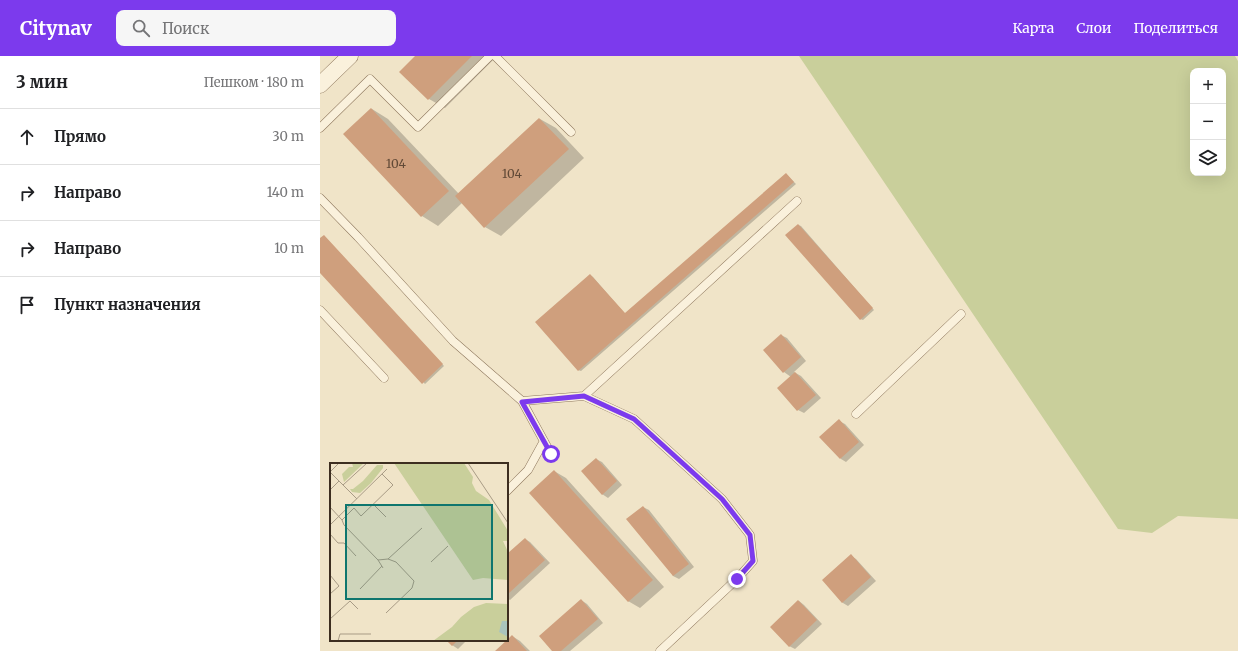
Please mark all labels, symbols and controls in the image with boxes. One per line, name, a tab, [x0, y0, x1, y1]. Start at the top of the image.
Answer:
search box	[116, 10, 396, 46]
text: Citynav	[20, 16, 92, 40]
icon: search	[130, 17, 152, 39]
text: Поиск	[162, 19, 209, 38]
text: Карта	[1012, 19, 1054, 37]
text: Слои	[1076, 19, 1111, 37]
text: Поделиться	[1133, 19, 1218, 37]
map controls	[1190, 68, 1226, 176]
button: +	[1190, 68, 1226, 104]
text: 3 мин	[16, 71, 68, 93]
text: Пешком · 180 m	[204, 74, 304, 91]
button: −	[1190, 104, 1226, 140]
icon: ahead	[16, 126, 38, 148]
text: Прямо	[54, 127, 106, 146]
text: 30 m	[272, 128, 304, 145]
button: layers	[1190, 140, 1226, 176]
house number: 104	[386, 156, 407, 171]
house number: 104	[502, 166, 523, 181]
icon: right	[16, 182, 38, 204]
text: Направо	[54, 183, 121, 202]
text: 140 m	[267, 184, 304, 201]
icon: right	[16, 238, 38, 260]
text: Направо	[54, 239, 121, 258]
text: 10 m	[274, 240, 304, 257]
icon: arrive	[16, 294, 38, 316]
text: Пункт назначения	[54, 295, 201, 314]
route start	[542, 445, 560, 463]
inset map	[330, 463, 508, 641]
route end	[728, 570, 746, 588]

